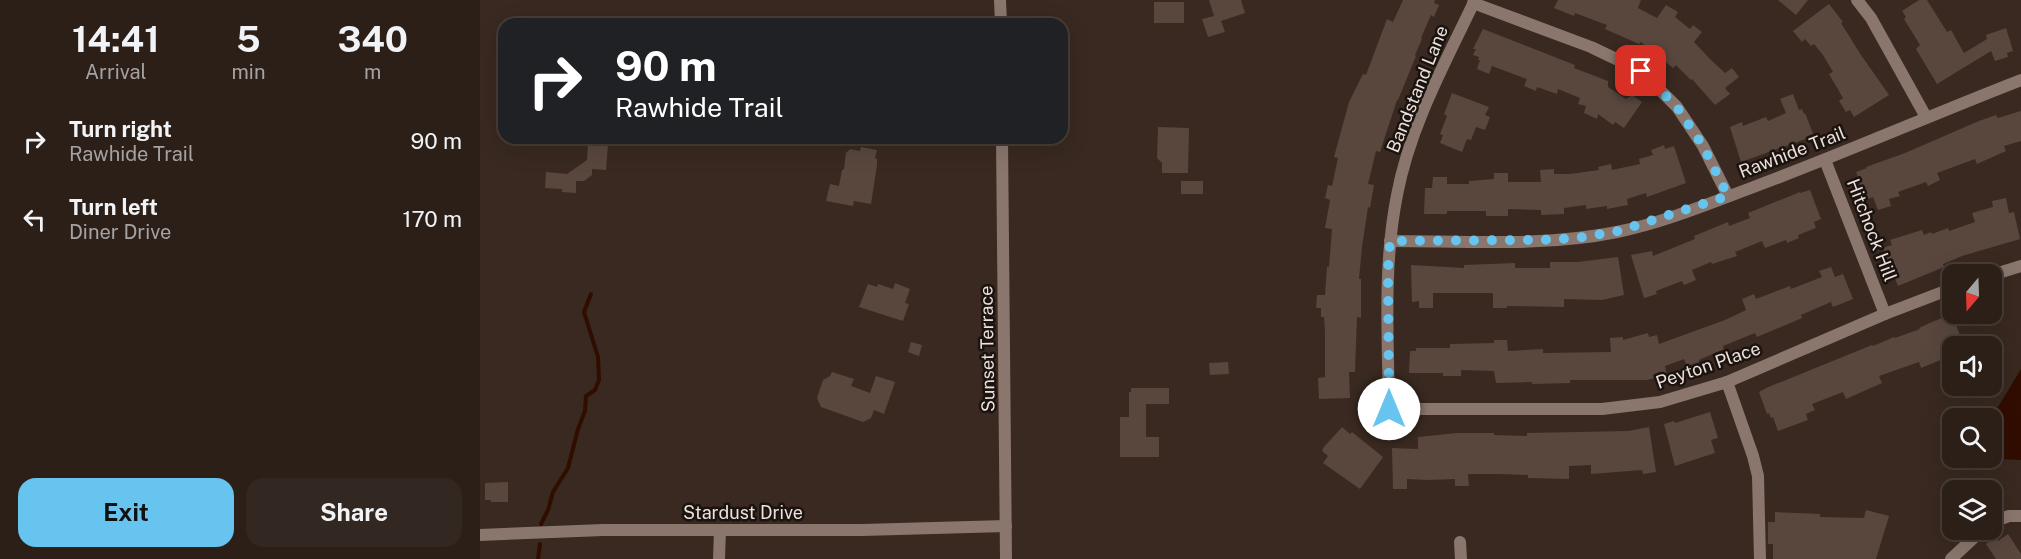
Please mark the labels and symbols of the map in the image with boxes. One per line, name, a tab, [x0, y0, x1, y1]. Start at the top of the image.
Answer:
street label: Bandstand Lane	[1382, 22, 1452, 156]
pin	[1615, 45, 1666, 96]
street label: Rawhide Trail	[1736, 122, 1848, 182]
street label: Hitchock Hill	[1843, 176, 1901, 284]
north arrow	[1942, 264, 2002, 324]
street label: Sunset Terrace	[975, 286, 999, 412]
street label: Peyton Place	[1653, 337, 1763, 393]
position arrow	[1357, 377, 1421, 441]
street label: Stardust Drive	[683, 502, 803, 523]

